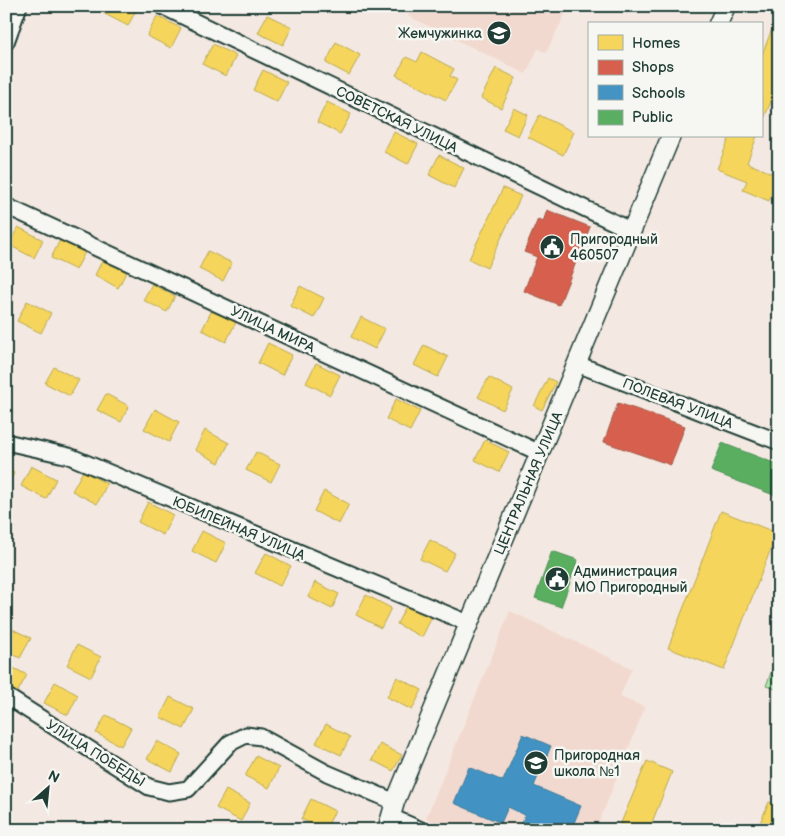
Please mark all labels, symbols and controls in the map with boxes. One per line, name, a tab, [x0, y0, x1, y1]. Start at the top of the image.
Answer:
school or university icon: Жемчужинка	[486, 20, 512, 46]
legend	[588, 22, 762, 138]
place label: Жемчужинка	[398, 25, 483, 42]
text: Homes	[632, 34, 681, 53]
text: Shops	[632, 58, 675, 77]
street label: СОВЕТСКАЯ УЛИЦА	[333, 83, 461, 157]
text: Schools	[632, 84, 686, 103]
text: Public	[632, 108, 673, 127]
place label: Пригородный 460507	[570, 231, 658, 264]
public building icon: Пригородный 460507	[539, 234, 565, 260]
street label: УЛИЦА МИРА	[228, 303, 318, 357]
street label: ПОЛЕВАЯ УЛИЦА	[620, 375, 736, 433]
street label: ЦЕНТРАЛЬНАЯ УЛИЦА	[491, 409, 567, 557]
street label: ЮБИЛЕЙНАЯ УЛИЦА	[170, 493, 308, 564]
place label: Администрация МО Пригородный	[573, 563, 687, 596]
public building icon: Администрация МО Пригородный	[544, 566, 570, 592]
street label: УЛИЦА ПОБЕДЫ	[43, 716, 148, 791]
place label: Пригородная школа №1	[554, 747, 640, 780]
school or university icon: Пригородная школа №1	[523, 750, 549, 776]
north arrow	[22, 764, 72, 814]
text: N	[45, 767, 62, 787]

